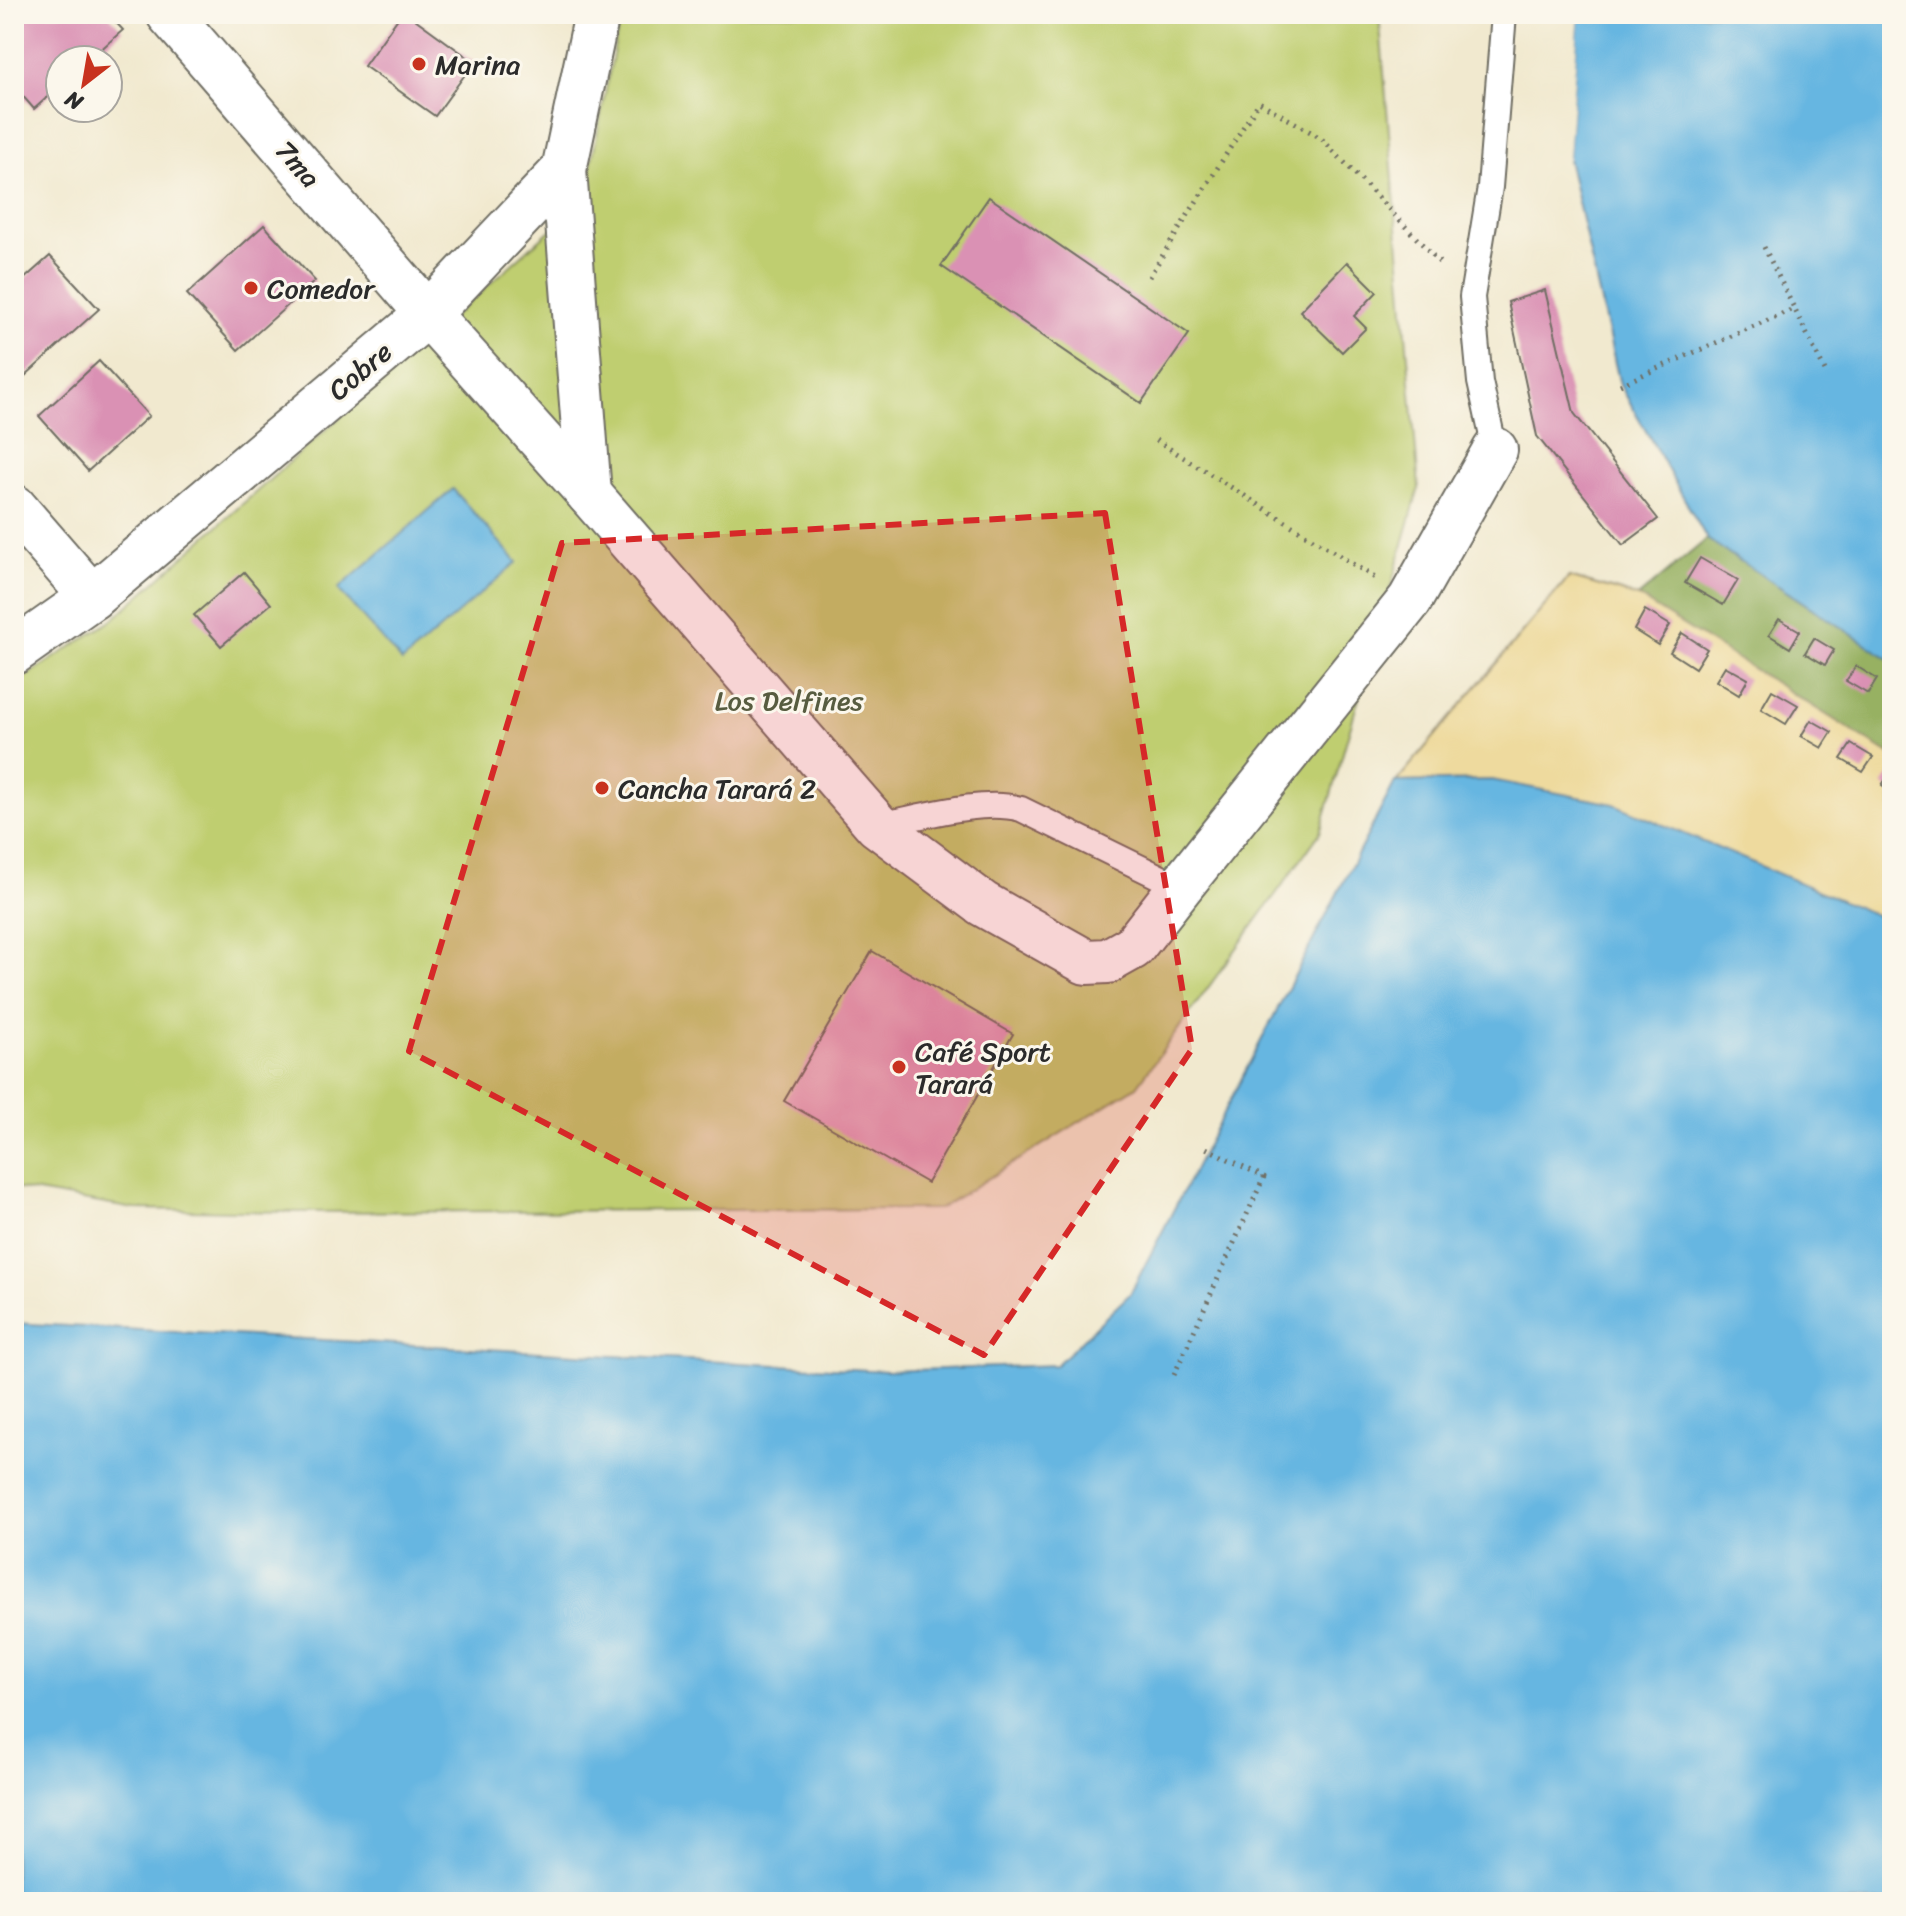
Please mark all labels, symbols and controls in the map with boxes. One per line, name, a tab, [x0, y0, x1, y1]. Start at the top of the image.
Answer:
place label: Marina	[435, 40, 520, 89]
north arrow	[44, 44, 124, 124]
marker: Marina	[410, 55, 428, 73]
text: N	[57, 80, 91, 122]
street label: 7ma	[263, 128, 333, 200]
place label: Comedor	[267, 264, 376, 313]
marker: Comedor	[242, 279, 260, 297]
street label: Cobre	[316, 329, 404, 413]
park label: Los Delfines	[715, 676, 863, 725]
place label: Cancha Tarará 2	[618, 764, 816, 813]
marker: Cancha Tarará 2	[593, 779, 611, 797]
place label: Café Sport Tarará	[915, 1027, 1051, 1108]
marker: Café Sport Tarará	[890, 1058, 908, 1076]

